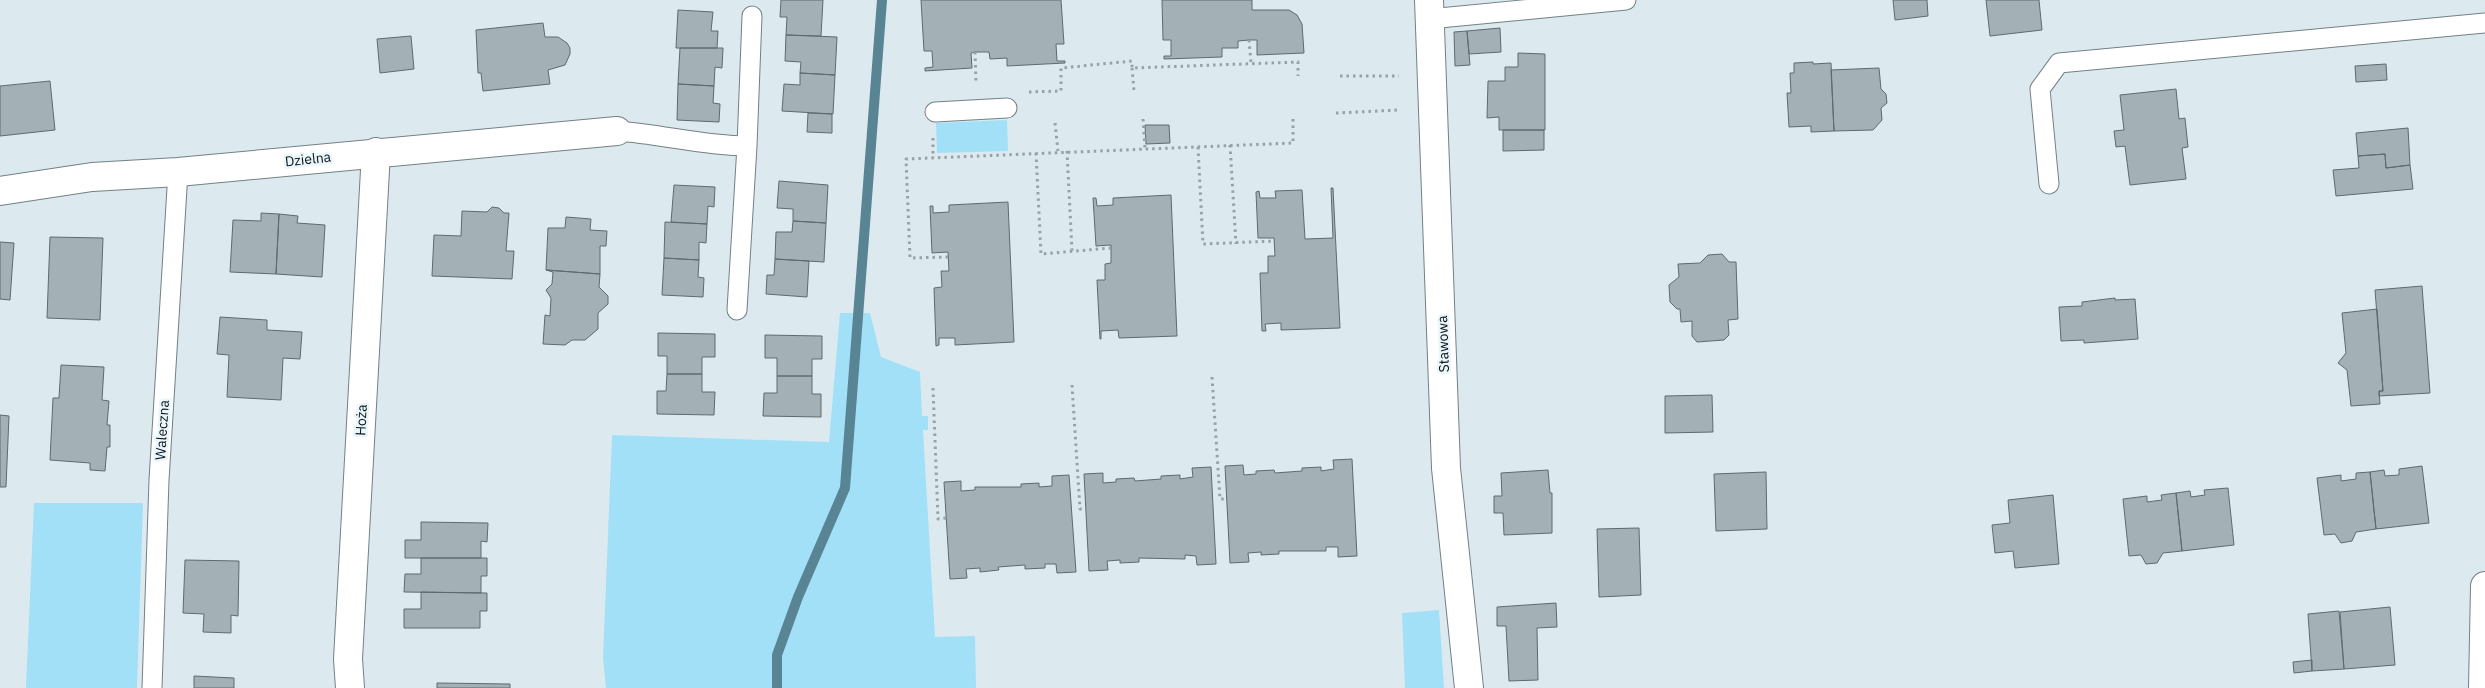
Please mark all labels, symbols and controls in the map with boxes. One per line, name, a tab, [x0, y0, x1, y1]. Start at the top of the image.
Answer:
street label: Dzielna	[284, 148, 332, 170]
street label: Stawowa	[1433, 315, 1453, 373]
street label: Waleczna	[151, 399, 173, 461]
street label: Hoża	[351, 403, 371, 436]

